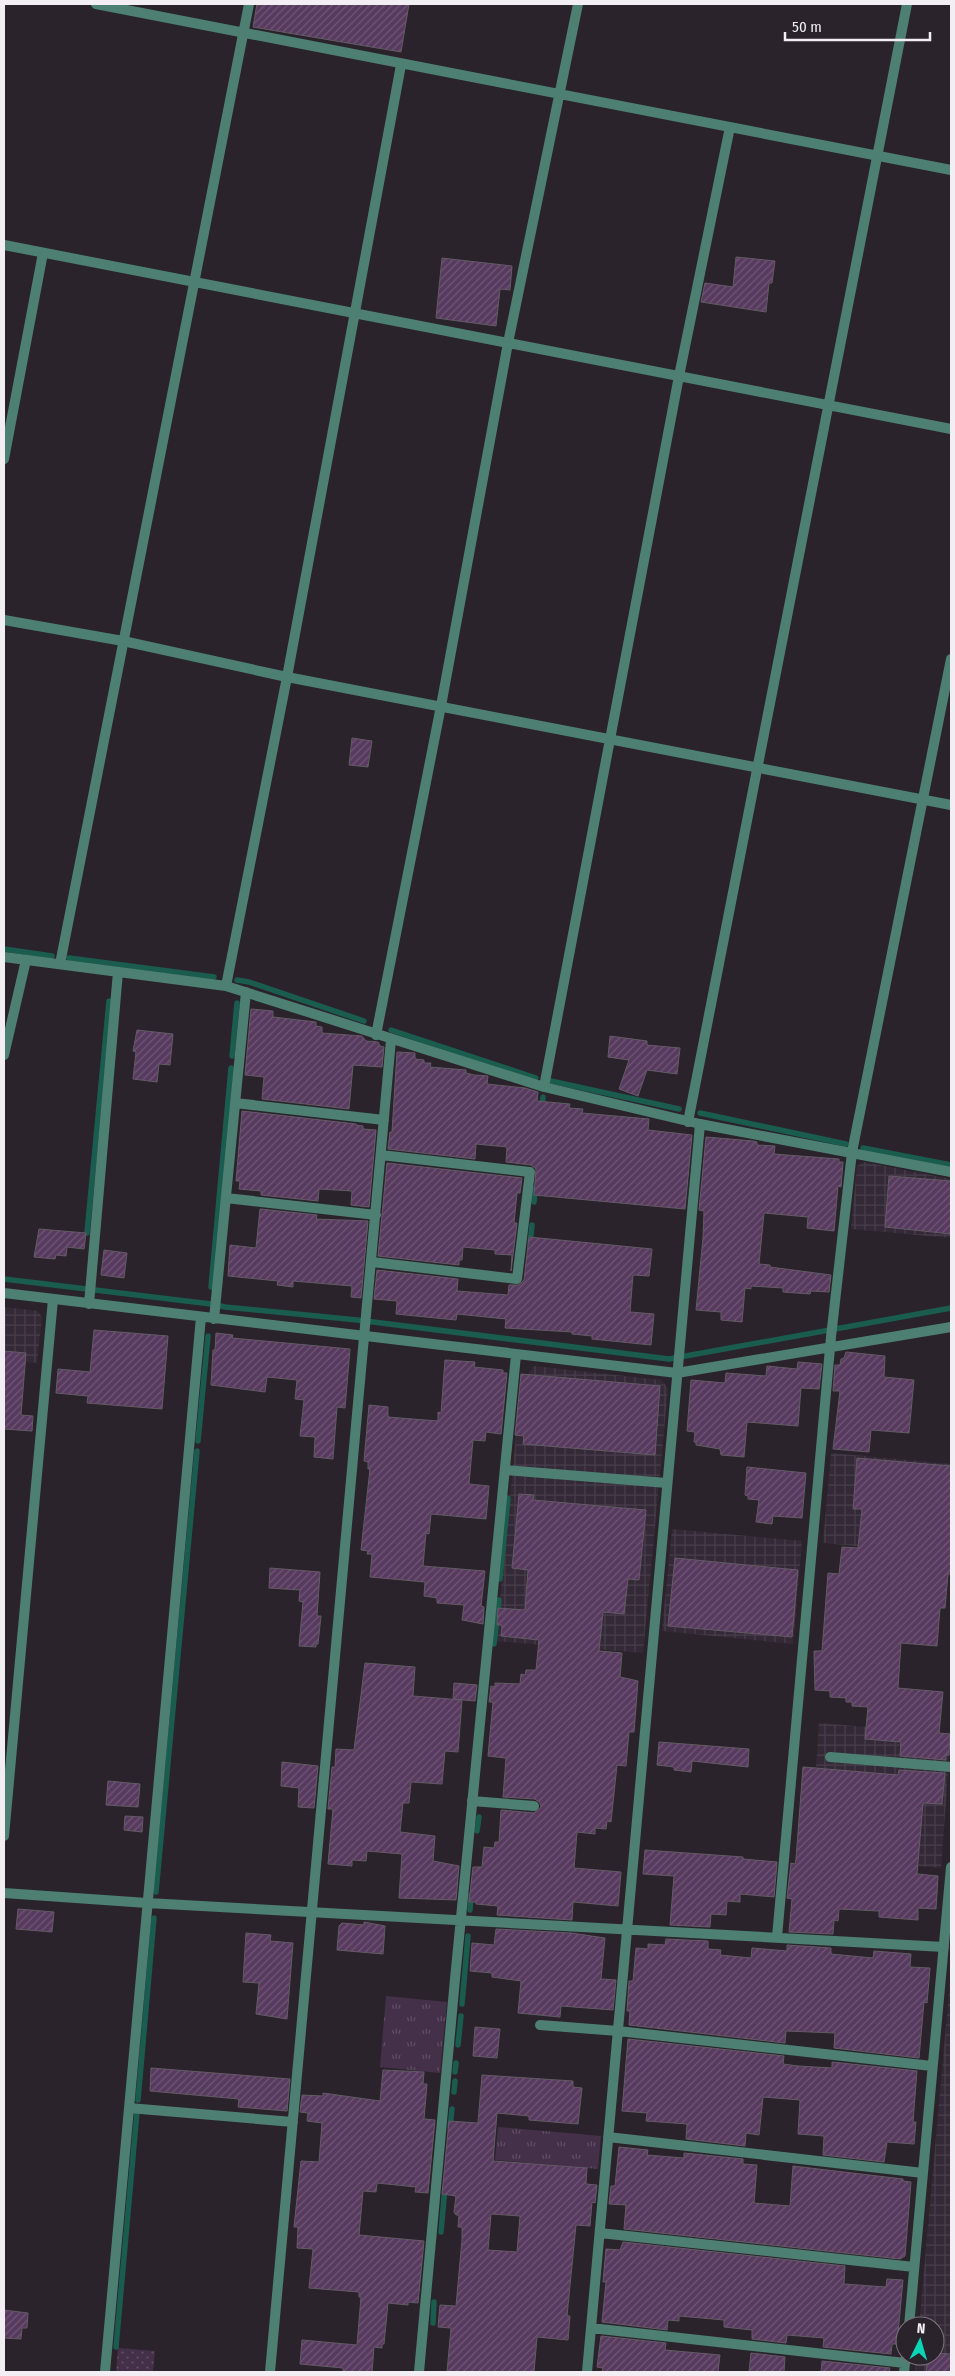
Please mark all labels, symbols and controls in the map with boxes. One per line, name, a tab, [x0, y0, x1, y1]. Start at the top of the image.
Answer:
scale bar	[785, 10, 930, 42]
text: 50 m	[792, 18, 822, 36]
north arrow	[895, 2316, 945, 2366]
text: N	[916, 2320, 926, 2337]

